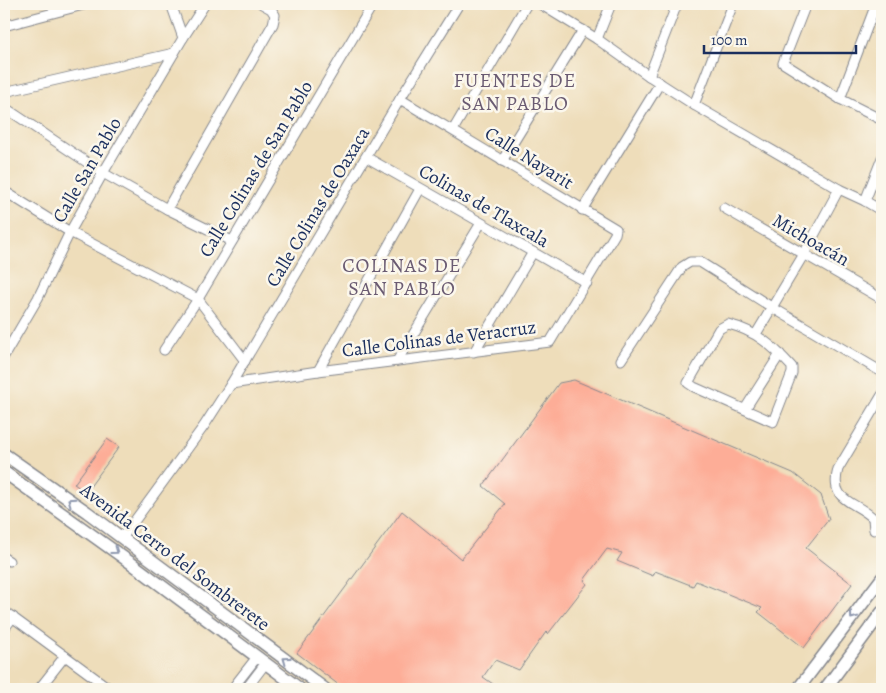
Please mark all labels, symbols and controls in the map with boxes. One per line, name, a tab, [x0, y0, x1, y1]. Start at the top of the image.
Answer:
scale bar	[704, 22, 856, 54]
text: 100 m	[711, 30, 748, 50]
district label: FUENTES DE SAN PABLO	[454, 67, 576, 117]
street label: Calle Colinas de San Pablo	[193, 76, 319, 262]
street label: Calle San Pablo	[46, 113, 128, 227]
street label: Calle Nayarit	[480, 120, 578, 196]
street label: Calle Colinas de Oaxaca	[260, 122, 376, 292]
street label: Colinas de Tlaxcala	[414, 158, 554, 254]
street label: Michoacán	[768, 208, 854, 272]
district label: COLINAS DE SAN PABLO	[342, 252, 462, 302]
street label: Calle Colinas de Veracruz	[340, 314, 538, 364]
street label: Avenida Cerro del Sombrerete	[74, 476, 275, 637]
one-way arrow	[67, 498, 77, 507]
one-way arrow	[109, 545, 119, 554]
one-way arrow	[850, 610, 859, 620]
one-way arrow	[283, 658, 292, 666]

